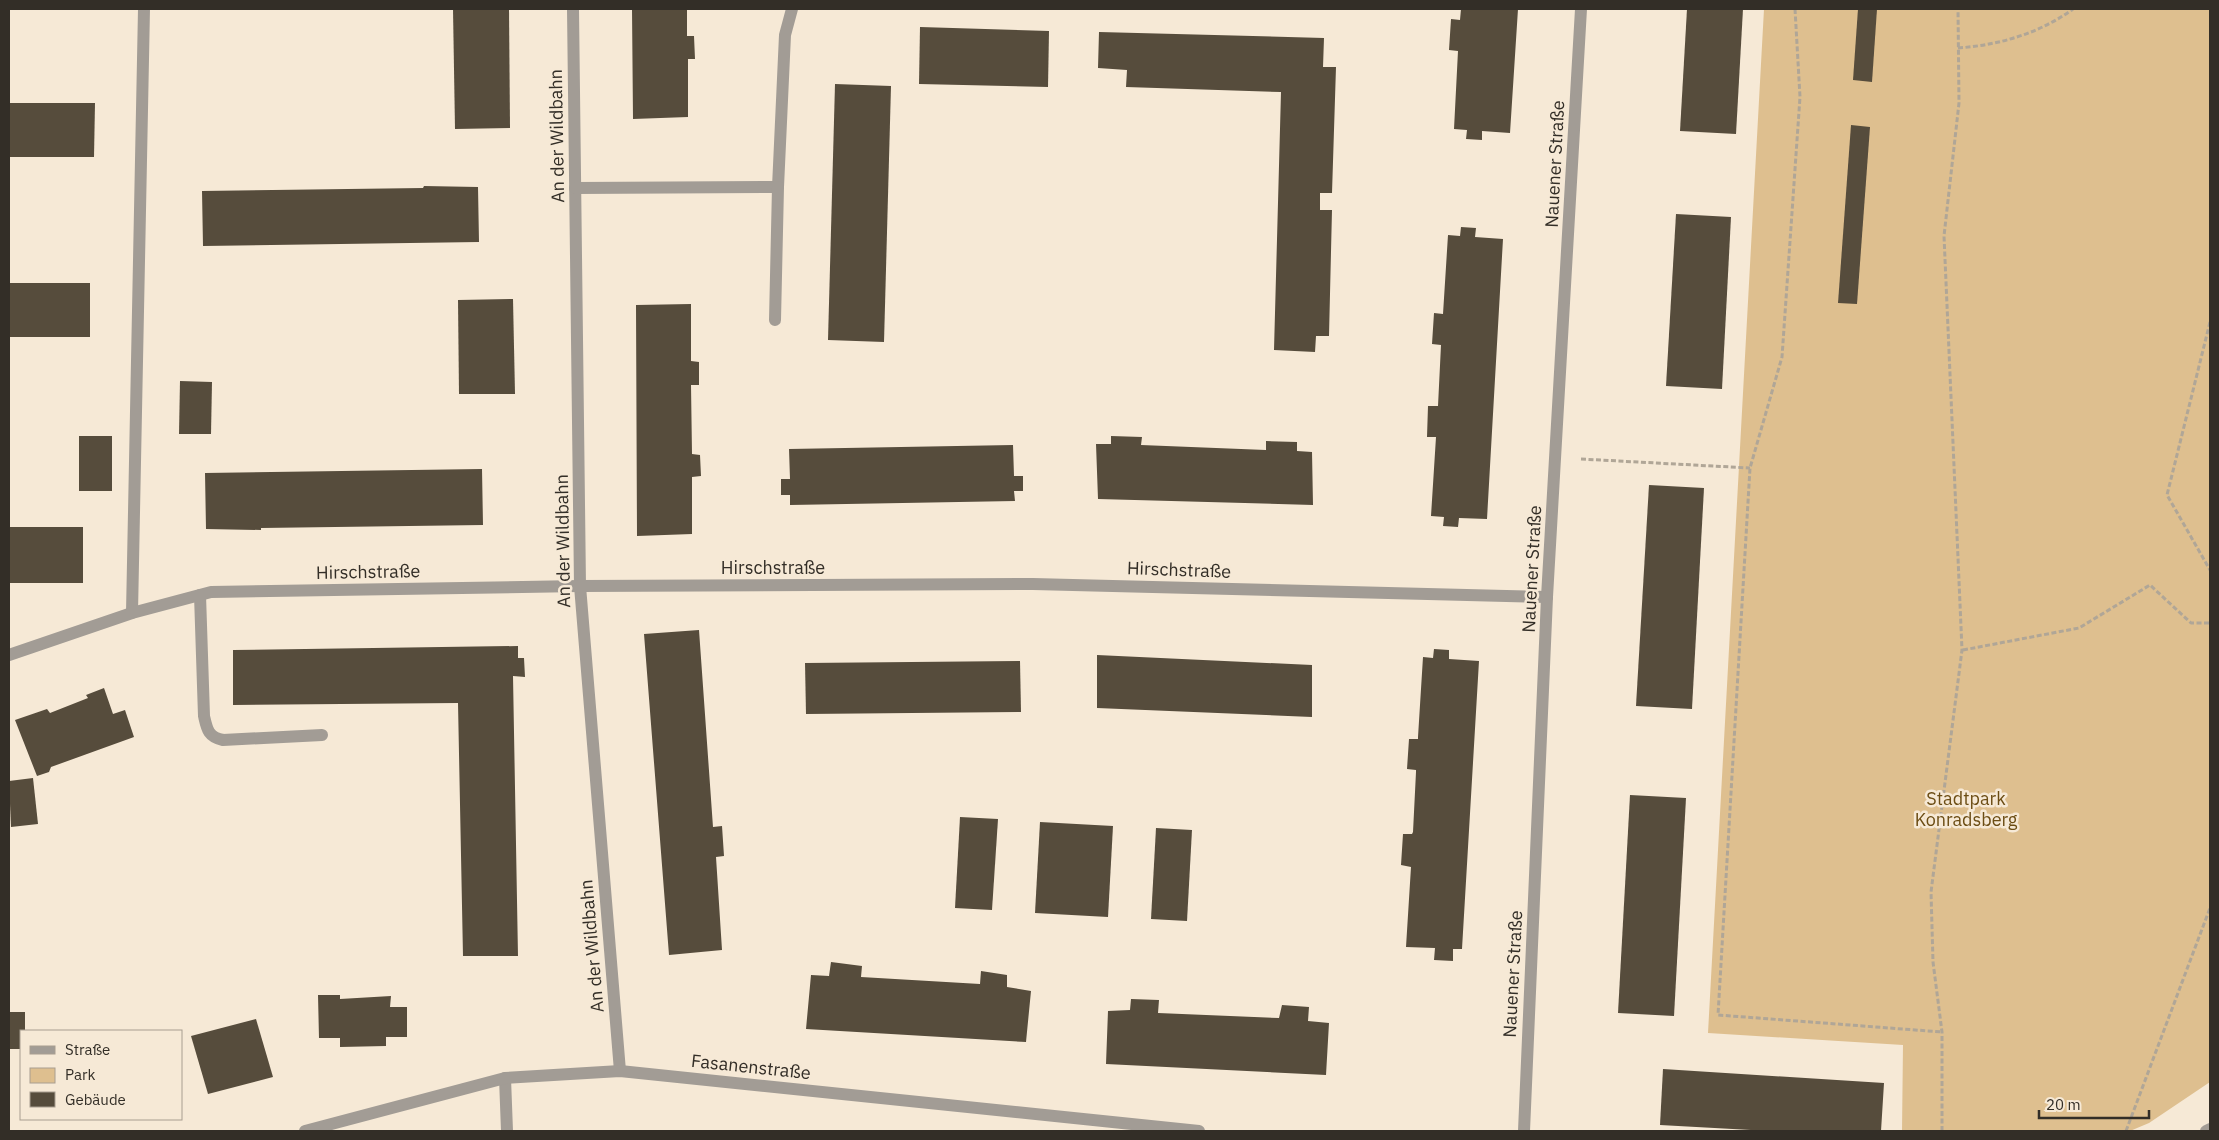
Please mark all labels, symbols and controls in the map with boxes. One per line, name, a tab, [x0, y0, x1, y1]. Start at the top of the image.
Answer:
street label: An der Wildbahn	[544, 69, 569, 203]
street label: Nauener Straße	[1540, 99, 1569, 228]
street label: An der Wildbahn	[550, 474, 575, 608]
street label: Nauener Straße	[1517, 504, 1546, 633]
street label: Hirschstraße	[721, 556, 825, 579]
street label: Hirschstraße	[1126, 556, 1232, 583]
street label: Hirschstraße	[316, 559, 420, 584]
park label: Stadtpark Konradsberg	[1915, 787, 2018, 831]
street label: An der Wildbahn	[574, 879, 609, 1014]
street label: Nauener Straße	[1498, 909, 1527, 1038]
legend	[20, 1030, 182, 1120]
text: Straße	[65, 1040, 110, 1059]
street label: Fasanenstraße	[690, 1049, 812, 1084]
text: Park	[65, 1065, 95, 1084]
scale bar	[2039, 1088, 2149, 1120]
text: Gebäude	[65, 1090, 126, 1109]
text: 20 m	[2046, 1095, 2081, 1114]

